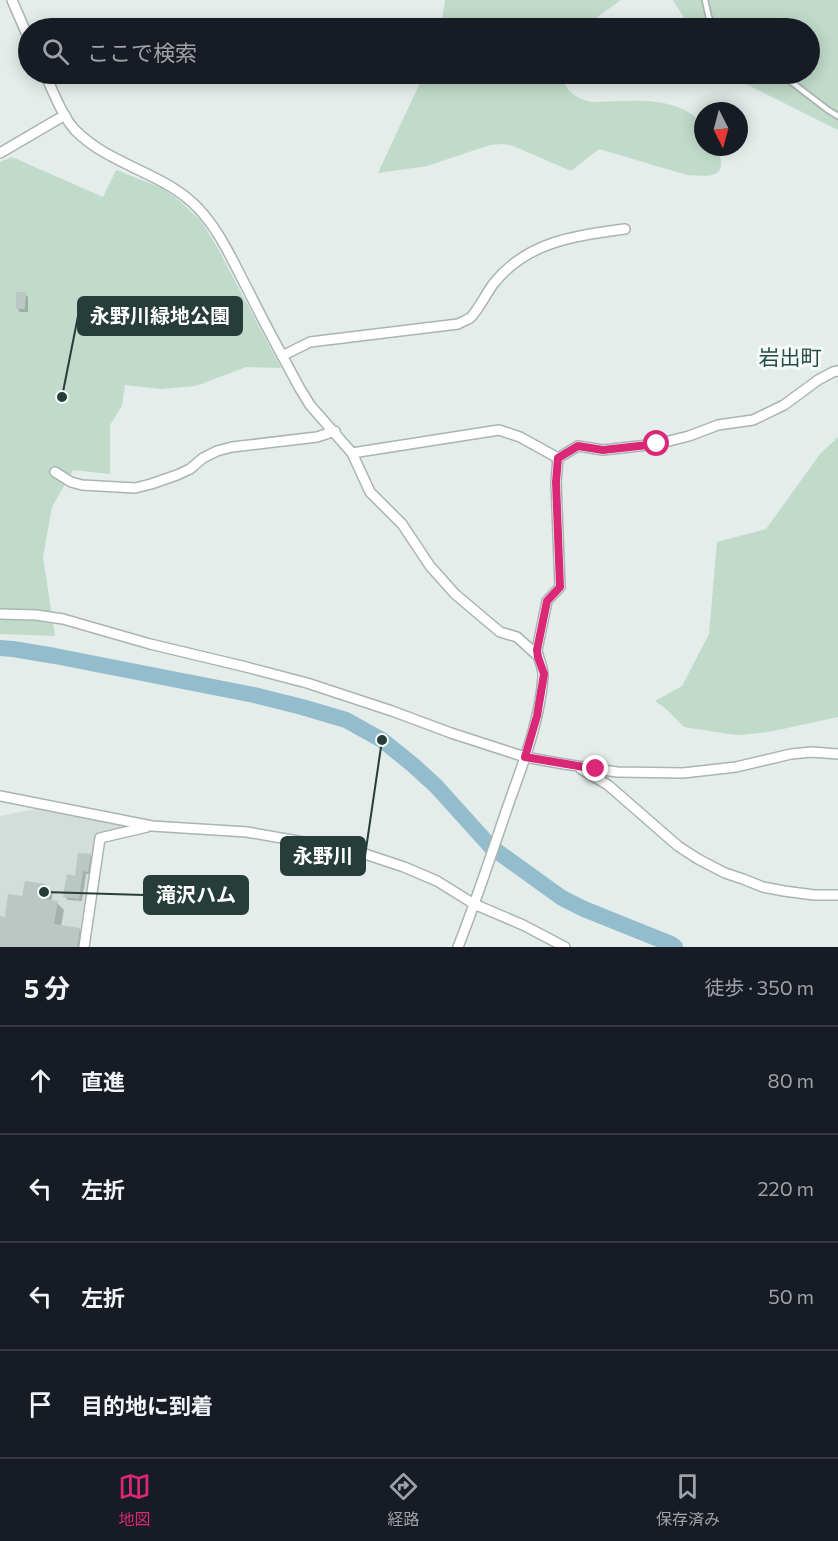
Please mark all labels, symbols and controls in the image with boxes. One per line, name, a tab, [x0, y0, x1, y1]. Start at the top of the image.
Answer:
search box	[18, 18, 820, 84]
icon: search	[39, 35, 72, 68]
text: ここで検索	[87, 39, 197, 66]
north arrow	[694, 102, 748, 156]
callout: 永野川緑地公園	[78, 297, 242, 335]
text: 永野川緑地公園	[90, 303, 230, 327]
district label: 岩出町	[759, 344, 822, 369]
route start	[643, 430, 669, 456]
route end	[582, 755, 608, 781]
callout: 永野川	[281, 837, 365, 875]
text: 永野川	[293, 843, 353, 867]
callout: 滝沢ハム	[144, 876, 248, 914]
text: 滝沢ハム	[156, 882, 236, 906]
text: 5 分	[24, 972, 70, 1003]
text: 徒歩 · 350 m	[704, 975, 814, 999]
icon: ahead	[24, 1064, 57, 1097]
text: 直進	[81, 1068, 125, 1095]
text: 80 m	[768, 1068, 814, 1092]
icon: left	[24, 1172, 57, 1205]
text: 左折	[81, 1176, 125, 1203]
text: 220 m	[758, 1176, 814, 1200]
icon: left	[24, 1280, 57, 1313]
text: 左折	[81, 1284, 125, 1311]
text: 50 m	[768, 1284, 814, 1308]
icon: arrive	[24, 1388, 57, 1421]
text: 目的地に到着	[81, 1392, 213, 1419]
tab: 地図	[118, 1470, 151, 1530]
tab: 経路	[387, 1470, 420, 1530]
tab: 保存済み	[656, 1470, 720, 1530]

